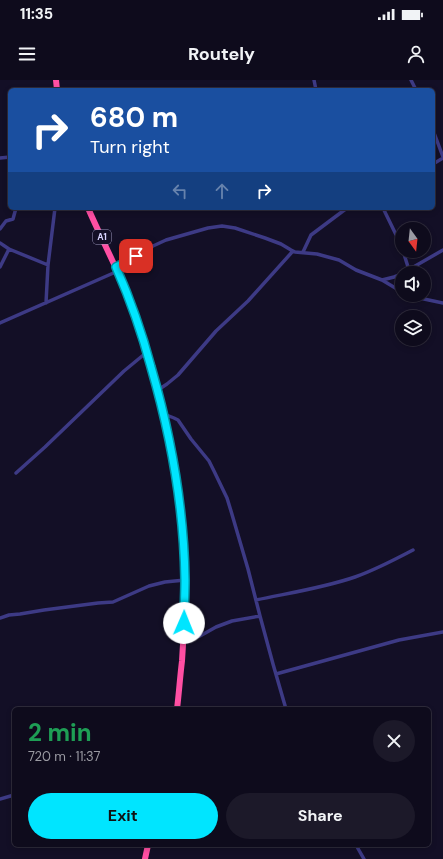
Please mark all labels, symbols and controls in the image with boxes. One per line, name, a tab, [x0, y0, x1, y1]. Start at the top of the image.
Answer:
text: 11:35	[20, 4, 53, 24]
text: Routely	[188, 42, 255, 66]
icon: menu	[16, 43, 38, 65]
icon: person	[405, 43, 427, 65]
text: 680 m	[90, 99, 178, 136]
icon: right	[24, 104, 76, 156]
text: Turn right	[90, 135, 170, 159]
icon: left	[169, 180, 191, 202]
icon: ahead	[211, 180, 233, 202]
icon: right	[253, 180, 275, 202]
north arrow	[395, 222, 431, 258]
map controls	[395, 222, 431, 346]
road number: A1	[93, 230, 111, 244]
pin	[119, 239, 153, 273]
icon: arrive	[125, 245, 147, 267]
button: sound	[395, 266, 431, 302]
button: layers	[395, 310, 431, 346]
position arrow	[163, 602, 205, 644]
text: 2 min	[28, 717, 91, 748]
button: close	[373, 720, 415, 762]
text: 720 m · 11:37	[28, 748, 101, 765]
button: Exit	[28, 793, 218, 839]
button: Share	[226, 793, 415, 839]

